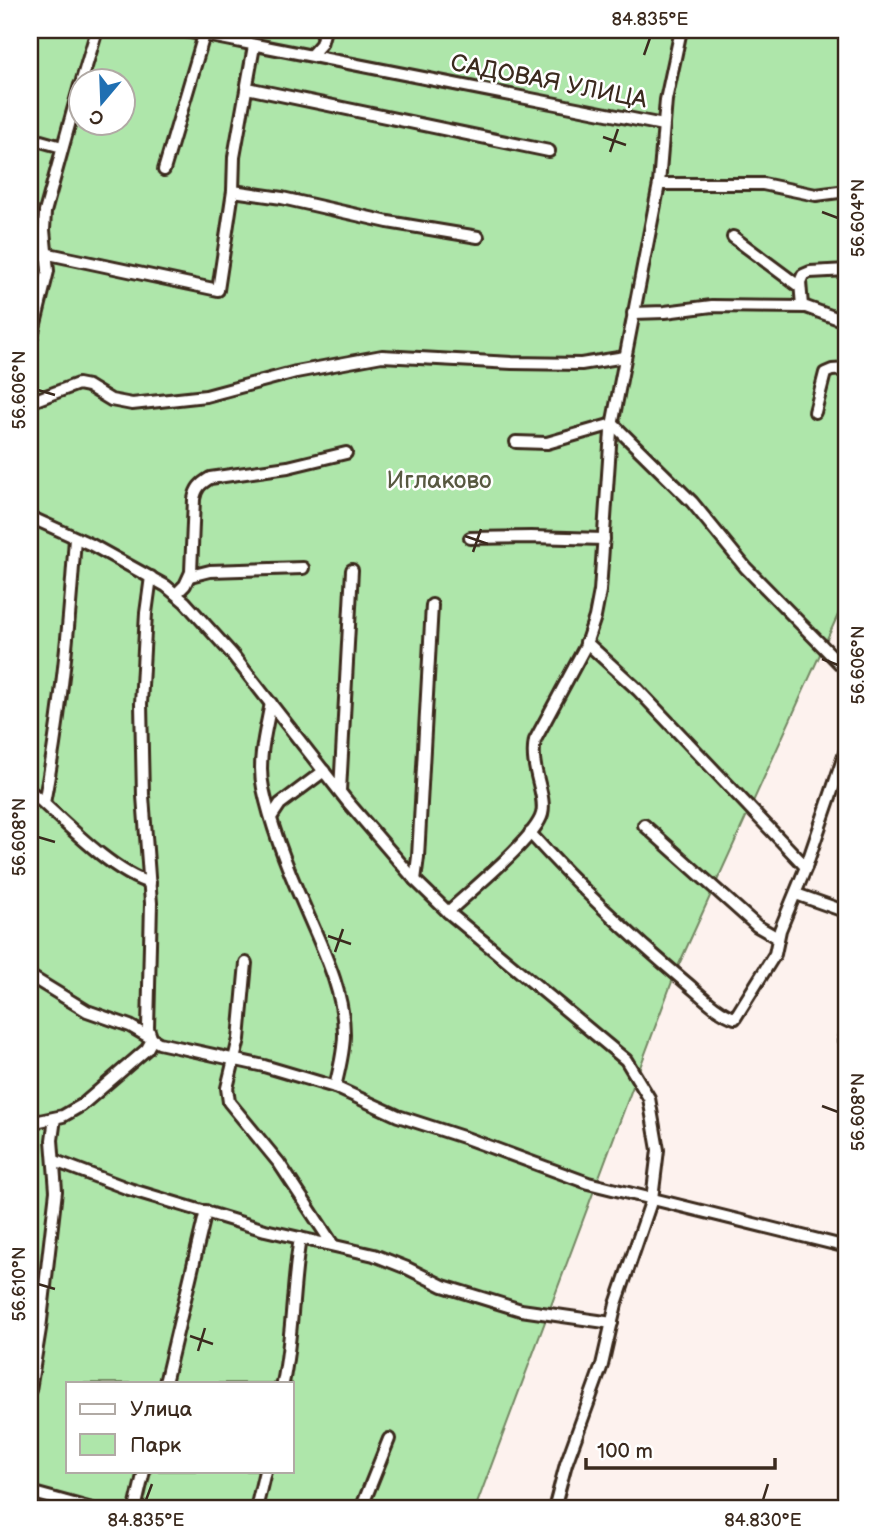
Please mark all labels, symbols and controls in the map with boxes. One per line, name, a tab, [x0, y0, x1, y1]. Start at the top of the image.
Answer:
text: 84.835°E	[612, 9, 689, 30]
street label: САДОВАЯ УЛИЦА	[448, 48, 650, 115]
north arrow	[66, 66, 136, 136]
text: С	[87, 104, 107, 130]
text: 56.604°N	[848, 179, 869, 257]
text: 56.606°N	[9, 351, 30, 429]
park label: Иглаково	[387, 466, 491, 495]
text: 56.606°N	[848, 626, 869, 704]
text: 56.608°N	[9, 798, 30, 876]
text: 56.608°N	[848, 1073, 869, 1151]
text: 56.610°N	[9, 1246, 30, 1322]
legend	[66, 1382, 294, 1472]
text: Улица	[130, 1397, 193, 1422]
scale bar	[586, 1427, 776, 1471]
text: Парк	[130, 1433, 181, 1458]
text: 100 m	[597, 1439, 653, 1464]
text: 84.835°E	[108, 1510, 185, 1531]
text: 84.830°E	[724, 1510, 802, 1531]

